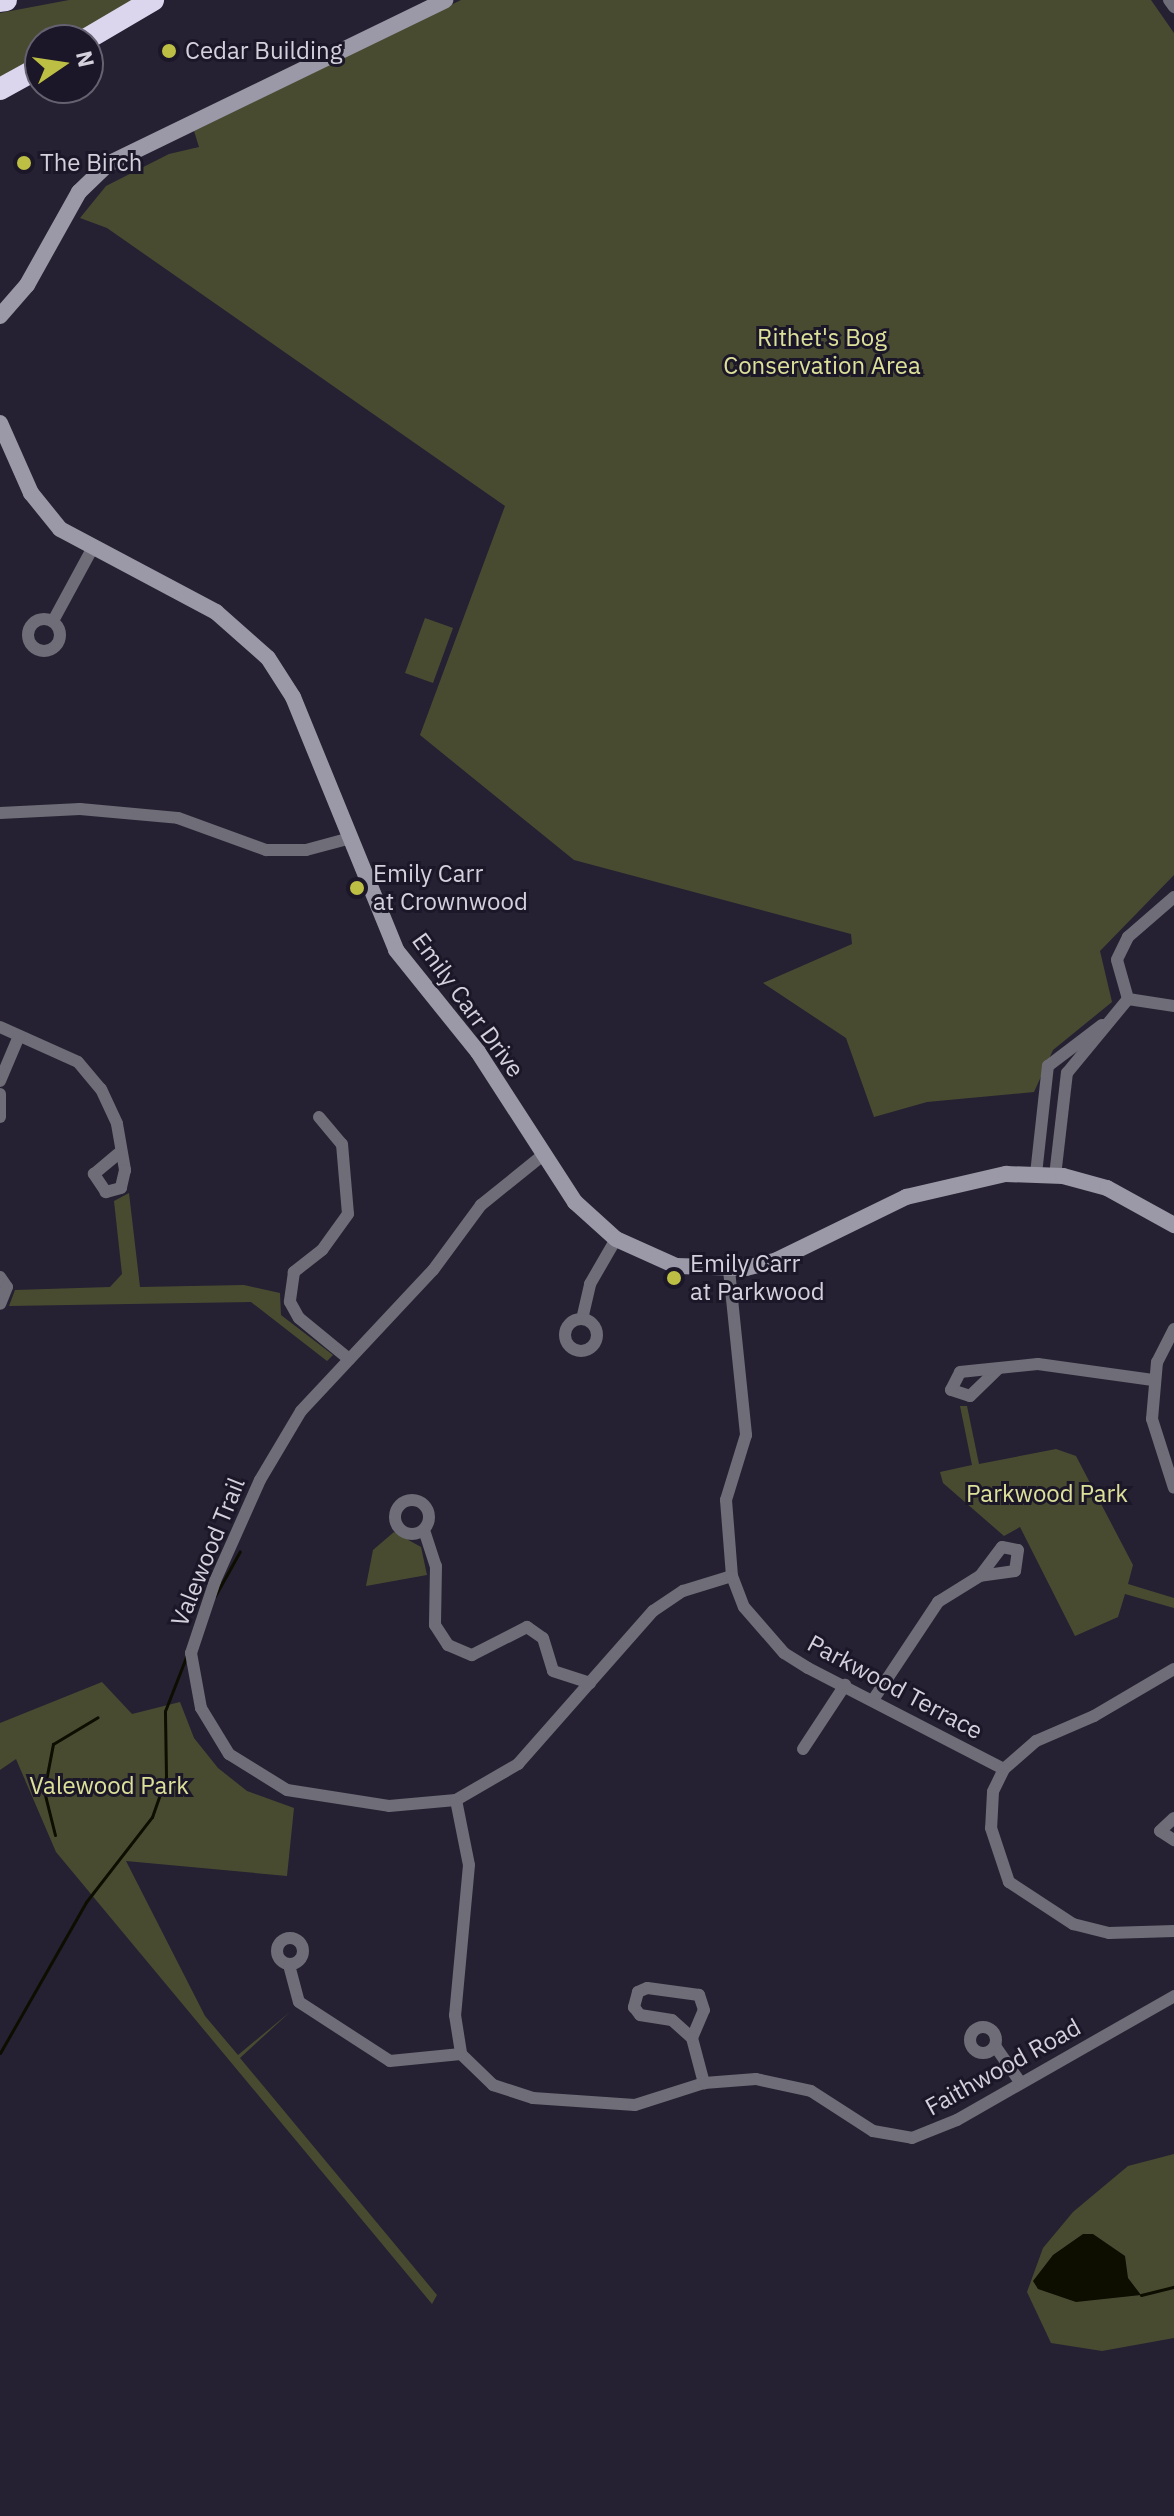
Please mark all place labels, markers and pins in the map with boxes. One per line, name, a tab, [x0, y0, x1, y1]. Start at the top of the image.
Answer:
place label: Cedar Building	[185, 37, 342, 65]
marker: Cedar Building	[160, 42, 178, 60]
place label: The Birch	[40, 149, 142, 177]
marker: The Birch	[15, 154, 33, 172]
place label: Emily Carr at Crownwood	[373, 860, 528, 916]
marker: Emily Carr at Crownwood	[348, 879, 366, 897]
place label: Emily Carr at Parkwood	[690, 1250, 825, 1306]
marker: Emily Carr at Parkwood	[665, 1269, 683, 1287]

